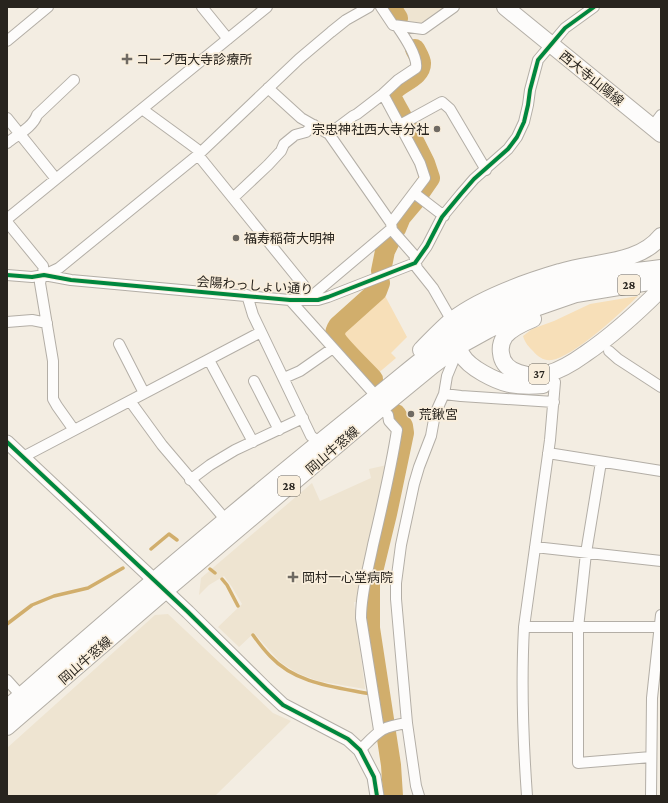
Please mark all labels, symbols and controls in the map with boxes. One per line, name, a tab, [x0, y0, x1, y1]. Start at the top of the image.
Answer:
street label: 西大寺山陽線	[557, 48, 627, 109]
place label: コープ西大寺診療所	[136, 52, 252, 67]
marker: コープ西大寺診療所	[121, 53, 133, 65]
place label: 宗忠神社西大寺分社	[312, 122, 429, 137]
marker: 宗忠神社西大寺分社	[432, 124, 442, 134]
place label: 福寿稲荷大明神	[244, 231, 335, 246]
marker: 福寿稲荷大明神	[231, 233, 241, 243]
street label: 会陽わっしょい通り	[196, 274, 314, 297]
road number: 28	[618, 275, 640, 295]
road number: 37	[529, 364, 549, 384]
place label: 荒鍬宮	[419, 407, 458, 422]
marker: 荒鍬宮	[406, 409, 416, 419]
street label: 岡山牛窓線	[303, 423, 362, 477]
road number: 28	[278, 476, 300, 496]
place label: 岡村一心堂病院	[302, 570, 393, 585]
marker: 岡村一心堂病院	[287, 571, 299, 583]
street label: 岡山牛窓線	[56, 633, 115, 687]

